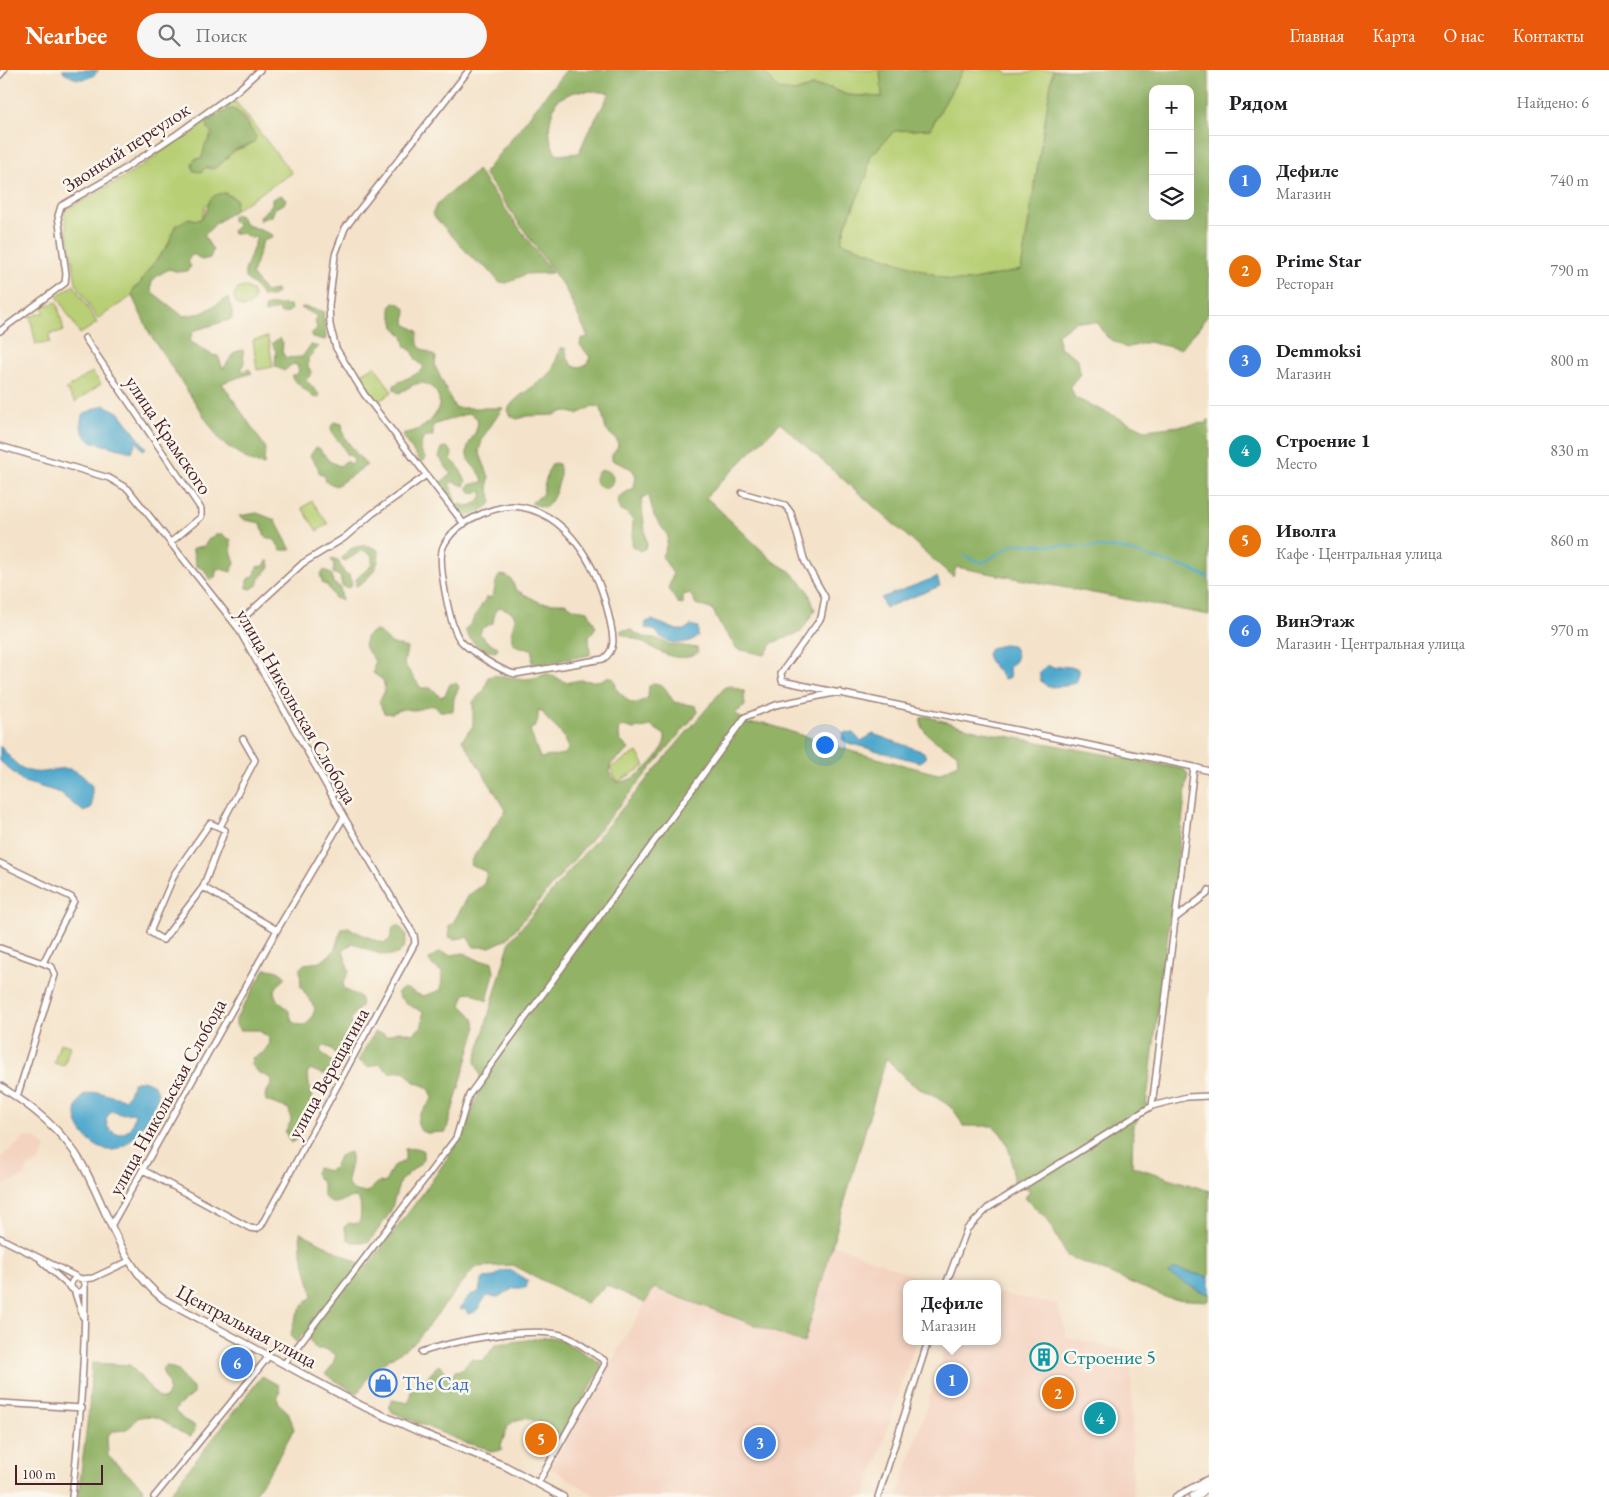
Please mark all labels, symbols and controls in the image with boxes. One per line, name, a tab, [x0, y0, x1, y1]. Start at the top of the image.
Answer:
search box	[137, 13, 487, 58]
text: Nearbee	[25, 20, 107, 51]
icon: search	[155, 21, 183, 49]
text: Поиск	[195, 23, 247, 48]
text: Главная	[1290, 24, 1344, 47]
text: Карта	[1372, 24, 1415, 47]
text: О нас	[1443, 24, 1485, 47]
text: Контакты	[1513, 24, 1584, 47]
map controls	[1149, 85, 1194, 220]
button: +	[1149, 85, 1194, 130]
text: Рядом	[1229, 89, 1288, 116]
text: Найдено: 6	[1517, 92, 1589, 113]
street label: Звонкий переулок	[57, 96, 195, 198]
button: −	[1149, 130, 1194, 175]
text: Дефиле	[1276, 158, 1339, 183]
text: 1	[1241, 170, 1249, 191]
text: 740 m	[1550, 170, 1589, 191]
button: layers	[1149, 175, 1194, 220]
text: Магазин	[1276, 183, 1331, 204]
text: Prime Star	[1276, 248, 1361, 273]
text: 2	[1241, 260, 1249, 281]
text: 790 m	[1550, 260, 1589, 281]
text: Ресторан	[1276, 273, 1334, 294]
text: Demmoksi	[1276, 338, 1361, 363]
text: 3	[1241, 350, 1249, 371]
text: 800 m	[1550, 350, 1589, 371]
text: Магазин	[1276, 363, 1331, 384]
street label: улица Крамского	[120, 370, 218, 500]
text: Строение 1	[1276, 428, 1371, 453]
text: 4	[1241, 440, 1249, 461]
text: 830 m	[1550, 440, 1589, 461]
text: Место	[1276, 453, 1317, 474]
text: Иволга	[1276, 518, 1336, 543]
text: 5	[1241, 530, 1249, 551]
text: 860 m	[1550, 530, 1589, 551]
text: Кафе · Центральная улица	[1276, 543, 1442, 564]
street label: улица Никольская Слобода	[230, 604, 364, 808]
text: ВинЭтаж	[1276, 608, 1355, 633]
text: 6	[1241, 620, 1249, 641]
text: 970 m	[1550, 620, 1589, 641]
text: Магазин · Центральная улица	[1276, 633, 1465, 654]
your location	[812, 732, 838, 758]
street label: улица Никольская Слобода	[102, 994, 232, 1200]
street label: улица Верещагина	[281, 1003, 375, 1143]
street label: Центральная улица	[172, 1278, 322, 1374]
popup	[903, 1280, 1001, 1345]
text: Дефиле	[921, 1290, 983, 1315]
text: Магазин	[921, 1315, 976, 1336]
building icon: Строение 5	[1029, 1342, 1059, 1372]
pin: 6	[221, 1344, 253, 1382]
place label: Строение 5	[1063, 1344, 1156, 1370]
pin: 1	[936, 1361, 968, 1399]
shop icon: The Сад	[368, 1368, 398, 1398]
place label: The Сад	[402, 1370, 469, 1396]
pin: 2	[1042, 1374, 1074, 1412]
pin: 4	[1084, 1399, 1116, 1437]
pin: 5	[525, 1420, 557, 1458]
pin: 3	[744, 1424, 776, 1462]
scale bar	[15, 1462, 102, 1485]
text: 100 m	[22, 1465, 56, 1483]

